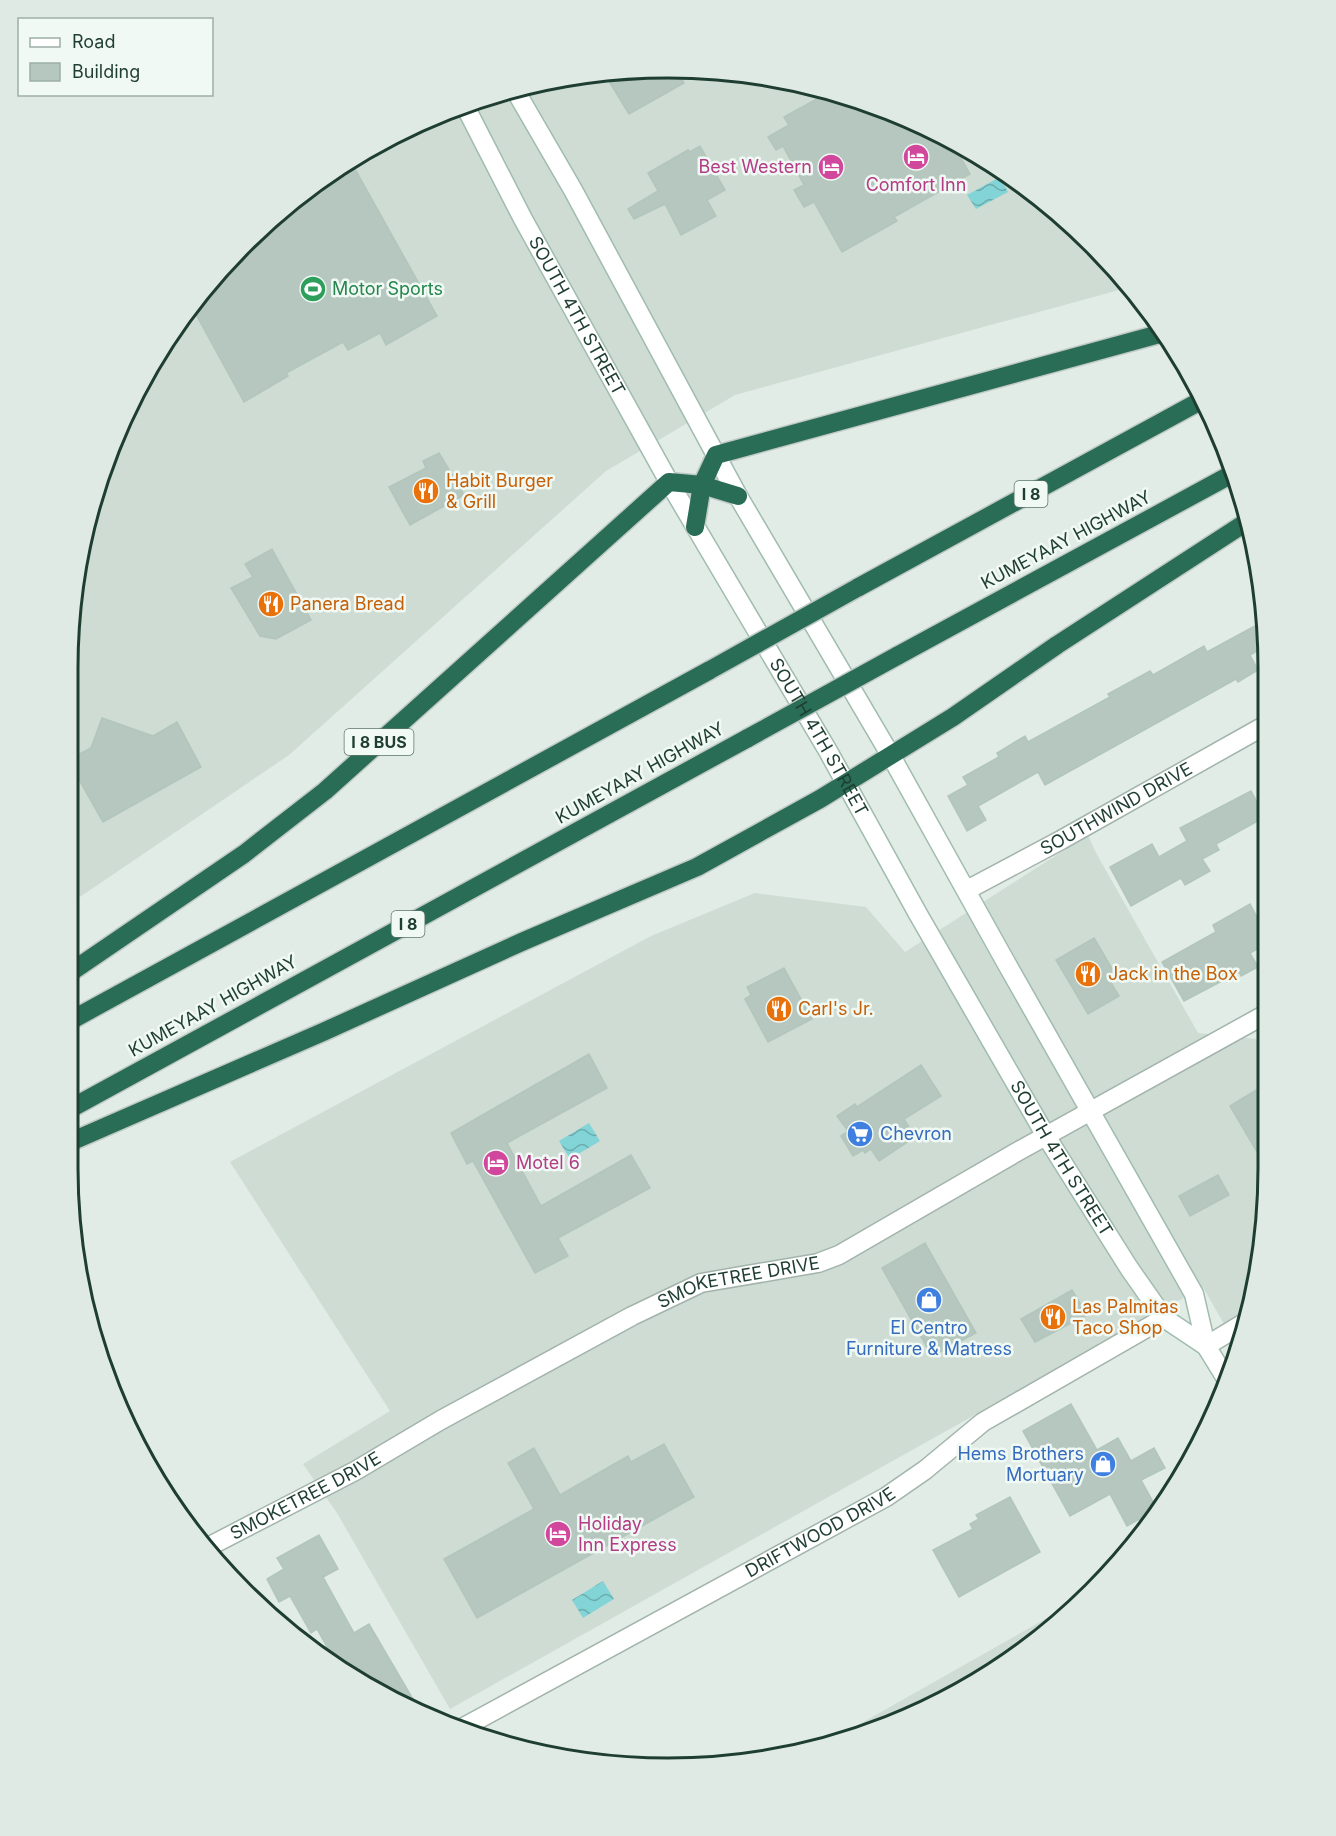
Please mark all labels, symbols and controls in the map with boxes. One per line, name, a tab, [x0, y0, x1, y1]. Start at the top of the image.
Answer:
legend	[18, 18, 213, 96]
text: Road	[72, 31, 115, 52]
text: Building	[72, 61, 140, 82]
hotel icon: Comfort Inn	[901, 142, 931, 172]
hotel icon: Best Western	[816, 152, 846, 182]
place label: Best Western	[699, 156, 812, 177]
place label: Comfort Inn	[866, 174, 966, 195]
street label: SOUTH 4TH STREET	[525, 232, 630, 399]
sports icon: Motor Sports	[298, 274, 328, 304]
place label: Motor Sports	[332, 278, 443, 299]
place label: Habit Burger & Grill	[446, 470, 553, 512]
restaurant icon: Habit Burger & Grill	[411, 476, 441, 506]
road number: I 8	[1014, 481, 1048, 507]
street label: KUMEYAAY HIGHWAY	[977, 486, 1154, 593]
restaurant icon: Panera Bread	[256, 589, 286, 619]
place label: Panera Bread	[290, 593, 405, 614]
street label: SOUTH 4TH STREET	[766, 654, 873, 820]
street label: KUMEYAAY HIGHWAY	[552, 717, 728, 828]
road number: I 8 BUS	[344, 729, 413, 755]
street label: SOUTHWIND DRIVE	[1037, 758, 1196, 859]
road number: I 8	[392, 911, 424, 937]
street label: KUMEYAAY HIGHWAY	[125, 950, 301, 1061]
restaurant icon: Jack in the Box	[1073, 959, 1103, 989]
place label: Jack in the Box	[1108, 963, 1238, 984]
restaurant icon: Carl's Jr.	[764, 994, 794, 1024]
place label: Carl's Jr.	[798, 998, 874, 1019]
street label: SOUTH 4TH STREET	[1006, 1077, 1117, 1240]
supermarket icon: Chevron	[845, 1119, 875, 1149]
place label: Chevron	[880, 1123, 952, 1144]
hotel icon: Motel 6	[481, 1148, 511, 1178]
place label: Motel 6	[516, 1152, 580, 1173]
street label: SMOKETREE DRIVE	[654, 1252, 821, 1312]
shop icon: El Centro Furniture & Matress	[914, 1285, 944, 1315]
place label: Las Palmitas Taco Shop	[1072, 1296, 1179, 1338]
restaurant icon: Las Palmitas Taco Shop	[1038, 1302, 1068, 1332]
place label: El Centro Furniture & Matress	[846, 1317, 1012, 1359]
place label: Hems Brothers Mortuary	[957, 1443, 1084, 1485]
street label: SMOKETREE DRIVE	[226, 1447, 384, 1544]
shop icon: Hems Brothers Mortuary	[1088, 1449, 1118, 1479]
street label: DRIFTWOOD DRIVE	[742, 1483, 899, 1582]
place label: Holiday Inn Express	[578, 1513, 677, 1555]
hotel icon: Holiday Inn Express	[543, 1519, 573, 1549]

